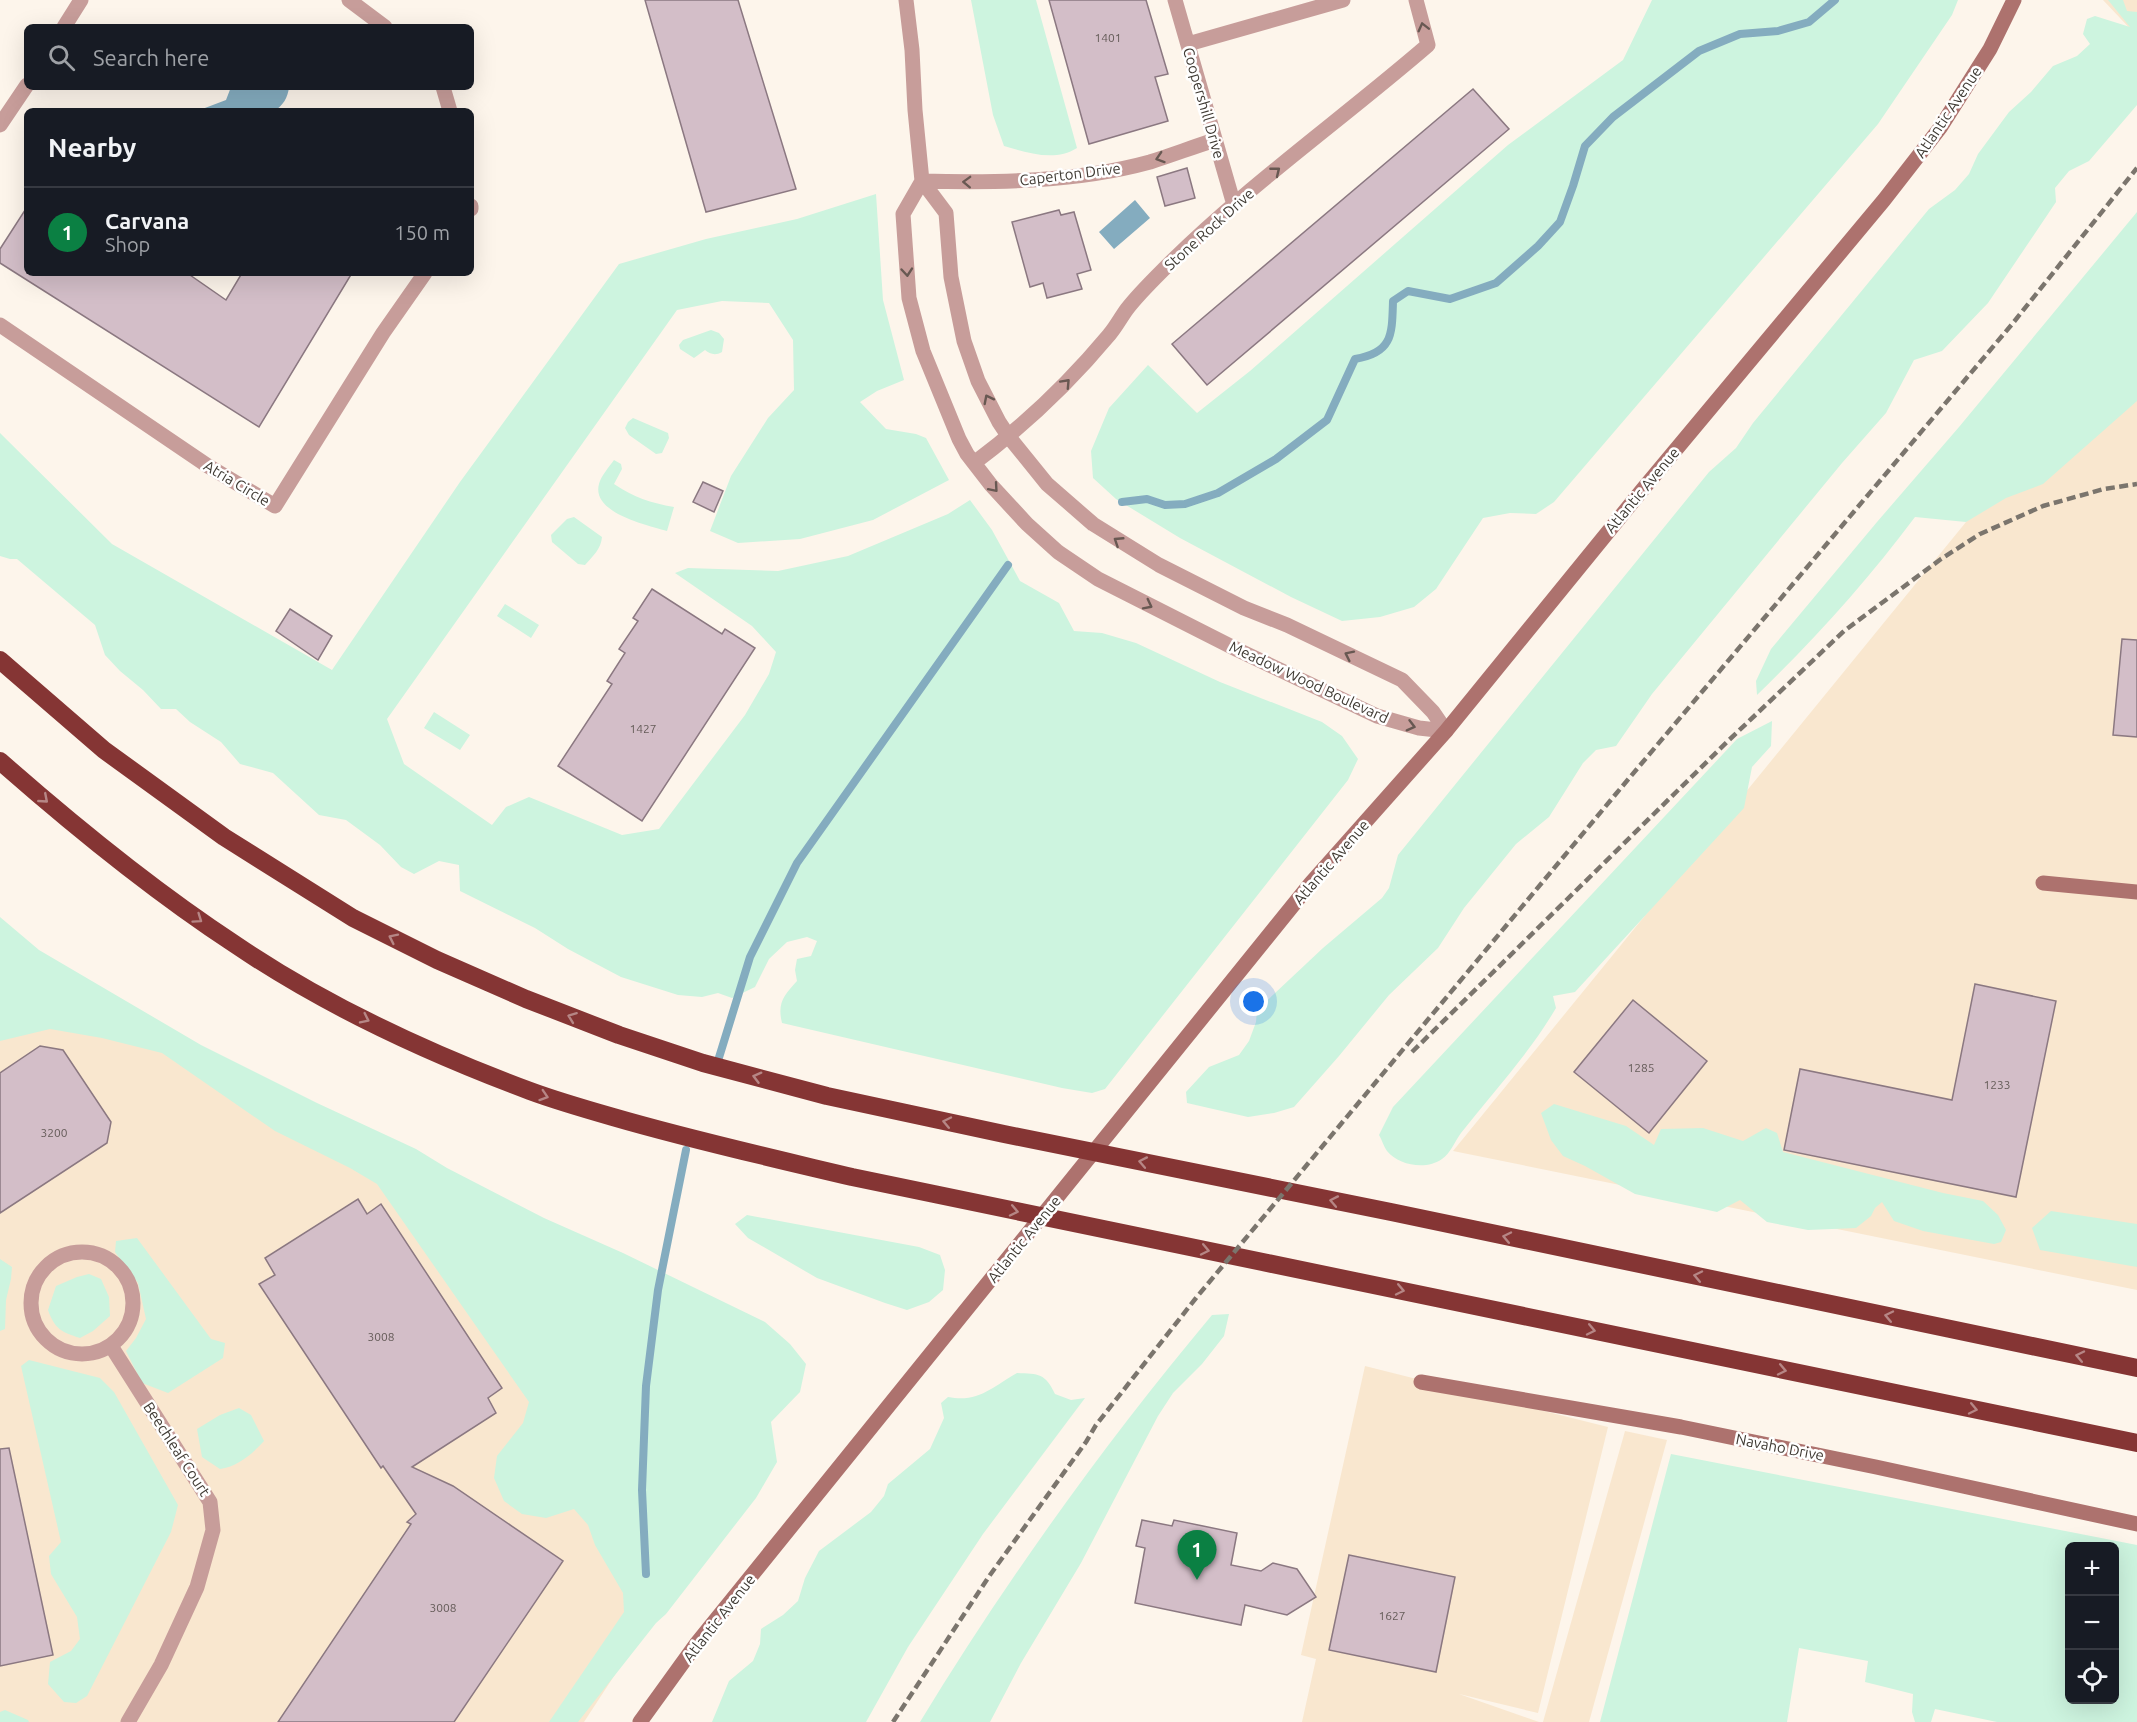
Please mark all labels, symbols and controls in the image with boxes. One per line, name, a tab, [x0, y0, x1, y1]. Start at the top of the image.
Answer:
one-way arrow	[1418, 22, 1431, 32]
search box	[24, 24, 474, 90]
house number: 1401	[1094, 31, 1122, 44]
icon: search	[45, 41, 78, 74]
text: Search here	[93, 45, 209, 70]
street label: Coopershill Drive	[1180, 45, 1228, 161]
street label: Atlantic Avenue	[1911, 63, 1985, 161]
text: Nearby	[48, 133, 136, 162]
one-way arrow	[1155, 151, 1166, 164]
street label: Caperton Drive	[1018, 159, 1122, 189]
one-way arrow	[1269, 167, 1280, 178]
one-way arrow	[962, 176, 971, 189]
street label: Stone Rock Drive	[1161, 184, 1257, 274]
text: Carvana	[105, 208, 189, 233]
text: 1	[62, 221, 73, 244]
text: 150 m	[394, 221, 450, 244]
text: Shop	[105, 233, 150, 256]
one-way arrow	[900, 268, 913, 277]
one-way arrow	[1059, 380, 1070, 390]
one-way arrow	[983, 394, 995, 405]
street label: Atlantic Avenue	[1601, 444, 1683, 536]
street label: Atria Circle	[201, 457, 273, 509]
one-way arrow	[987, 482, 998, 493]
one-way arrow	[1114, 536, 1124, 548]
one-way arrow	[1142, 598, 1153, 609]
street label: Meadow Wood Boulevard	[1227, 638, 1391, 726]
one-way arrow	[1344, 650, 1355, 662]
one-way arrow	[1405, 719, 1416, 731]
house number: 1427	[629, 722, 657, 735]
one-way arrow	[37, 792, 48, 803]
street label: Atlantic Avenue	[1290, 816, 1372, 908]
one-way arrow	[191, 912, 202, 923]
one-way arrow	[389, 934, 400, 945]
your location	[1239, 987, 1268, 1016]
one-way arrow	[358, 1012, 369, 1024]
one-way arrow	[567, 1012, 578, 1024]
house number: 1285	[1627, 1061, 1655, 1074]
one-way arrow	[752, 1072, 763, 1084]
house number: 1233	[1983, 1078, 2011, 1091]
one-way arrow	[538, 1089, 549, 1101]
one-way arrow	[942, 1116, 952, 1129]
house number: 3200	[40, 1126, 68, 1139]
one-way arrow	[1138, 1156, 1148, 1169]
street label: Atlantic Avenue	[984, 1192, 1064, 1286]
one-way arrow	[1329, 1195, 1339, 1208]
one-way arrow	[1009, 1204, 1019, 1217]
one-way arrow	[1502, 1231, 1512, 1244]
one-way arrow	[1200, 1243, 1210, 1256]
one-way arrow	[1693, 1270, 1703, 1283]
one-way arrow	[1395, 1283, 1405, 1296]
one-way arrow	[1884, 1310, 1894, 1323]
one-way arrow	[1586, 1323, 1596, 1336]
house number: 3008	[367, 1330, 395, 1343]
one-way arrow	[2075, 1350, 2085, 1363]
one-way arrow	[1776, 1363, 1786, 1376]
street label: Beechleaf Court	[140, 1399, 214, 1499]
one-way arrow	[1967, 1402, 1977, 1415]
street label: Navaho Drive	[1734, 1430, 1826, 1464]
pin: 1	[1178, 1530, 1216, 1580]
map controls	[2065, 1542, 2119, 1704]
button: +	[2065, 1542, 2119, 1596]
street label: Atlantic Avenue	[680, 1571, 758, 1665]
button: −	[2065, 1596, 2119, 1650]
house number: 3008	[429, 1601, 457, 1614]
house number: 1627	[1378, 1609, 1406, 1622]
button: locate	[2065, 1650, 2119, 1704]

